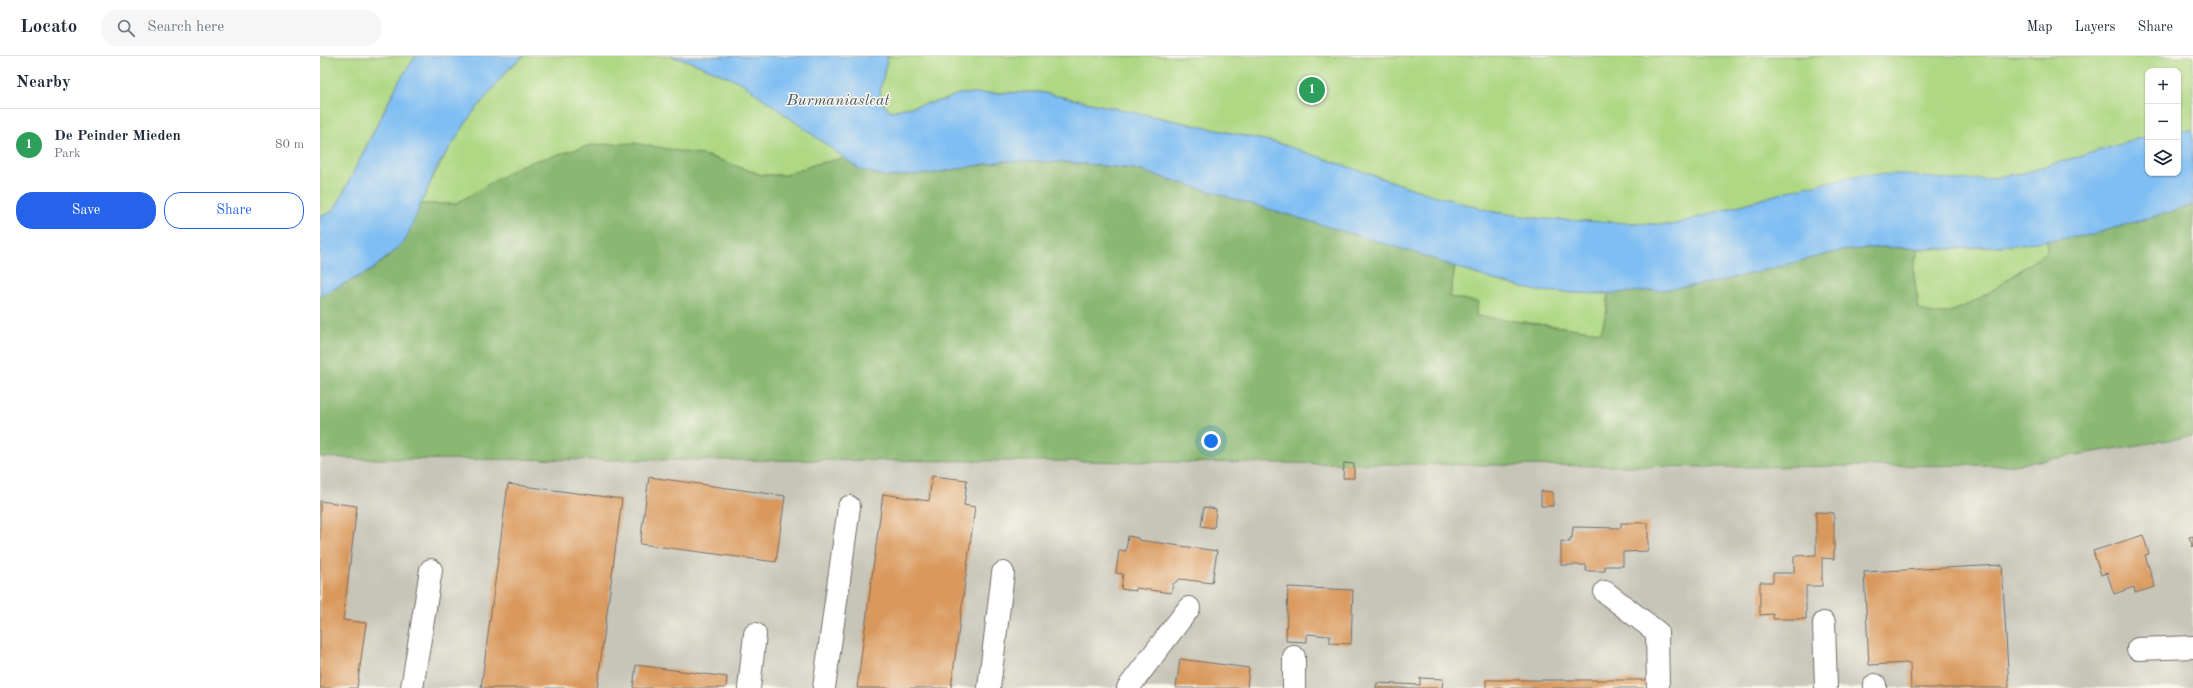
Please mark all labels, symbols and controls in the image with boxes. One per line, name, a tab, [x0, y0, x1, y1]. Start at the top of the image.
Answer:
search box	[101, 10, 381, 46]
icon: search	[115, 17, 137, 39]
text: Locato	[20, 18, 77, 37]
text: Search here	[147, 20, 224, 35]
text: Map	[2027, 20, 2053, 34]
text: Layers	[2075, 20, 2116, 34]
text: Share	[2138, 20, 2173, 34]
map controls	[2145, 68, 2181, 176]
button: +	[2145, 68, 2181, 104]
text: Nearby	[16, 74, 71, 91]
pin: 1	[1299, 75, 1325, 105]
water label: Burmaniasleat	[785, 93, 890, 109]
button: −	[2145, 104, 2181, 140]
text: De Peinder Mieden	[54, 129, 181, 144]
text: 1	[25, 138, 33, 151]
text: 80 m	[275, 138, 304, 151]
button: layers	[2145, 140, 2181, 176]
text: Park	[54, 147, 81, 160]
button: Save	[16, 192, 156, 229]
button: Share	[164, 192, 304, 229]
your location	[1201, 431, 1221, 451]

